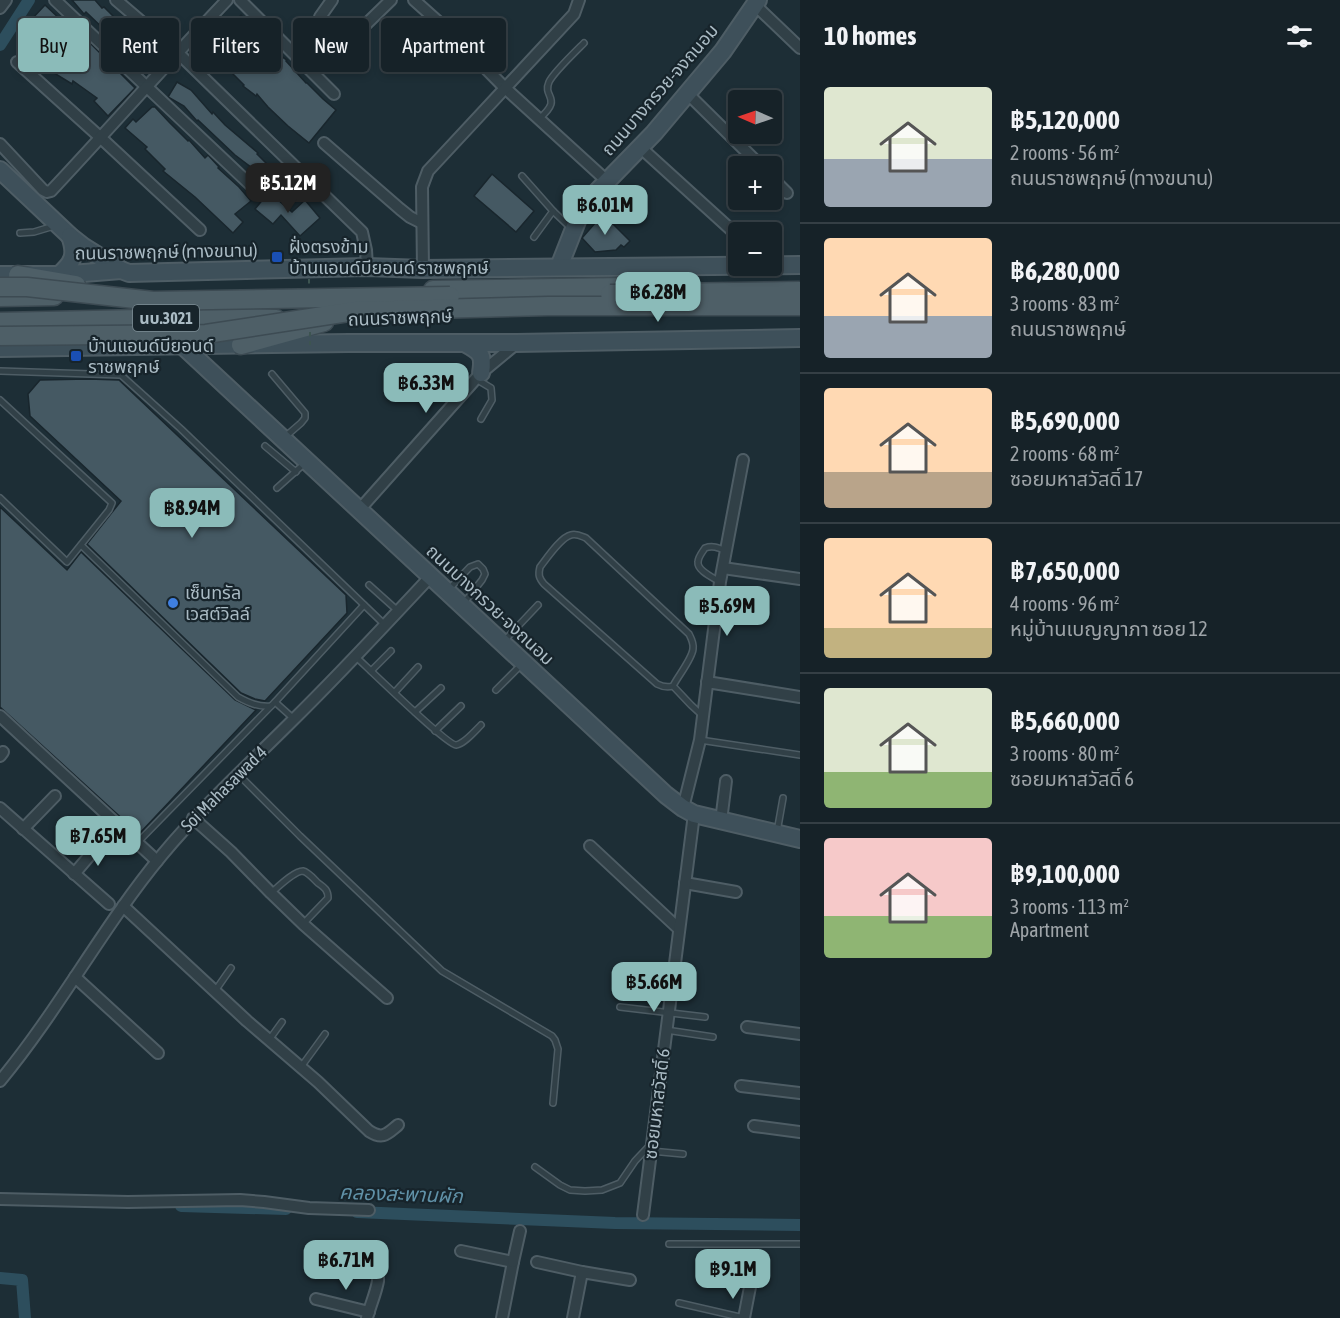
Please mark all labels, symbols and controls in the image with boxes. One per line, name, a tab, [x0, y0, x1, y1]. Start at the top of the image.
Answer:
chip: Buy	[18, 18, 89, 72]
chip: Rent	[101, 18, 179, 72]
chip: Filters	[191, 18, 281, 72]
chip: New	[293, 18, 369, 72]
chip: Apartment	[381, 18, 506, 72]
street label: ถนนบางกรวย-จงถนอม	[597, 20, 722, 160]
icon: filters	[1283, 20, 1316, 53]
text: 10 homes	[824, 21, 917, 51]
north arrow	[728, 90, 782, 144]
map controls	[728, 90, 782, 276]
text: ฿5,120,000	[1010, 105, 1120, 135]
icon: home	[872, 111, 944, 183]
text: 2 rooms · 56 m²	[1010, 141, 1120, 164]
button: +	[728, 156, 782, 210]
pin: ฿5.12M	[239, 163, 337, 214]
text: ถนนราชพฤกษ์ (ทางขนาน)	[1010, 166, 1213, 189]
text: ฿5.12M	[260, 171, 316, 194]
pin: ฿6.01M	[556, 185, 654, 236]
text: ฿6.01M	[577, 193, 633, 216]
button: −	[728, 222, 782, 276]
place label: ฝั่งตรงข้าม บ้านแอนด์บียอนด์ ราชพฤกษ์	[289, 235, 489, 278]
street label: ถนนราชพฤกษ์ (ทางขนาน)	[74, 239, 258, 264]
marker: ฝั่งตรงข้าม บ้านแอนด์บียอนด์ ราชพฤกษ์	[270, 250, 284, 264]
text: ฿6,280,000	[1010, 256, 1120, 286]
icon: home	[872, 262, 944, 334]
pin: ฿6.28M	[609, 272, 707, 323]
text: ฿6.28M	[630, 280, 686, 303]
text: 3 rooms · 83 m²	[1010, 292, 1120, 315]
road number: นบ.3021	[133, 305, 199, 331]
street label: ถนนราชพฤกษ์	[347, 305, 453, 330]
text: ถนนราชพฤกษ์	[1010, 317, 1126, 340]
place label: บ้านแอนด์บียอนด์ ราชพฤกษ์	[88, 335, 214, 377]
marker: บ้านแอนด์บียอนด์ ราชพฤกษ์	[69, 349, 83, 363]
pin: ฿6.33M	[377, 363, 475, 414]
text: ฿6.33M	[398, 371, 454, 394]
text: ฿5,690,000	[1010, 406, 1120, 436]
icon: home	[872, 412, 944, 484]
text: 2 rooms · 68 m²	[1010, 442, 1120, 465]
text: ซอยมหาสวัสดิ์ 17	[1010, 467, 1143, 490]
pin: ฿8.94M	[143, 488, 241, 539]
text: ฿8.94M	[164, 496, 220, 519]
street label: ถนนบางกรวย-จงถนอม	[422, 540, 559, 669]
text: ฿7,650,000	[1010, 556, 1120, 586]
icon: home	[872, 562, 944, 634]
place label: เซ็นทรัล เวสต์วิลล์	[185, 582, 250, 624]
pin: ฿5.69M	[678, 586, 776, 637]
text: 4 rooms · 96 m²	[1010, 592, 1120, 615]
text: ฿5.69M	[699, 594, 755, 617]
marker: เซ็นทรัล เวสต์วิลล์	[166, 596, 180, 610]
text: หมู่บ้านเบญญาภา ซอย 12	[1010, 617, 1208, 640]
text: ฿5,660,000	[1010, 706, 1120, 736]
icon: home	[872, 712, 944, 784]
street label: Soi Mahasawad 4	[176, 741, 271, 836]
text: 3 rooms · 80 m²	[1010, 742, 1120, 765]
text: ซอยมหาสวัสดิ์ 6	[1010, 767, 1134, 790]
pin: ฿7.65M	[49, 816, 147, 867]
text: ฿7.65M	[70, 824, 126, 847]
text: ฿9,100,000	[1010, 859, 1120, 889]
icon: home	[872, 862, 944, 934]
text: 3 rooms · 113 m²	[1010, 895, 1129, 918]
text: Apartment	[1010, 918, 1089, 941]
pin: ฿5.66M	[605, 962, 703, 1013]
text: ฿5.66M	[626, 970, 682, 993]
street label: ซอยมหาสวัสดิ์ 6	[639, 1047, 674, 1161]
water label: คลองสะพานผัก	[339, 1180, 464, 1207]
pin: ฿6.71M	[297, 1240, 395, 1291]
text: ฿6.71M	[318, 1248, 374, 1271]
pin: ฿9.1M	[691, 1249, 775, 1300]
text: ฿9.1M	[709, 1257, 757, 1280]

